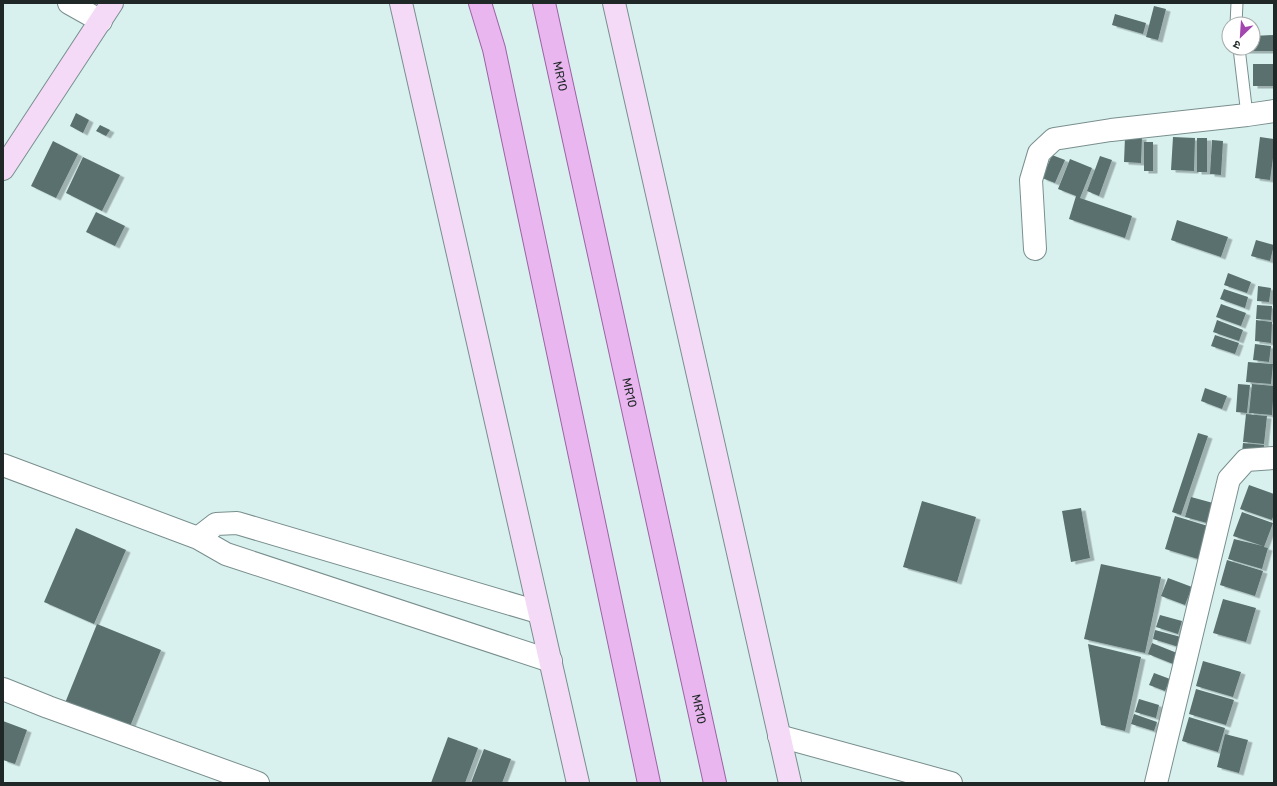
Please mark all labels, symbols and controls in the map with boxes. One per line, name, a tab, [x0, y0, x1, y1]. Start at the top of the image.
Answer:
north arrow	[1221, 16, 1261, 56]
text: उ	[1231, 37, 1243, 52]
street label: MR10	[550, 60, 570, 92]
street label: MR10	[619, 377, 640, 409]
street label: MR10	[689, 693, 709, 725]

